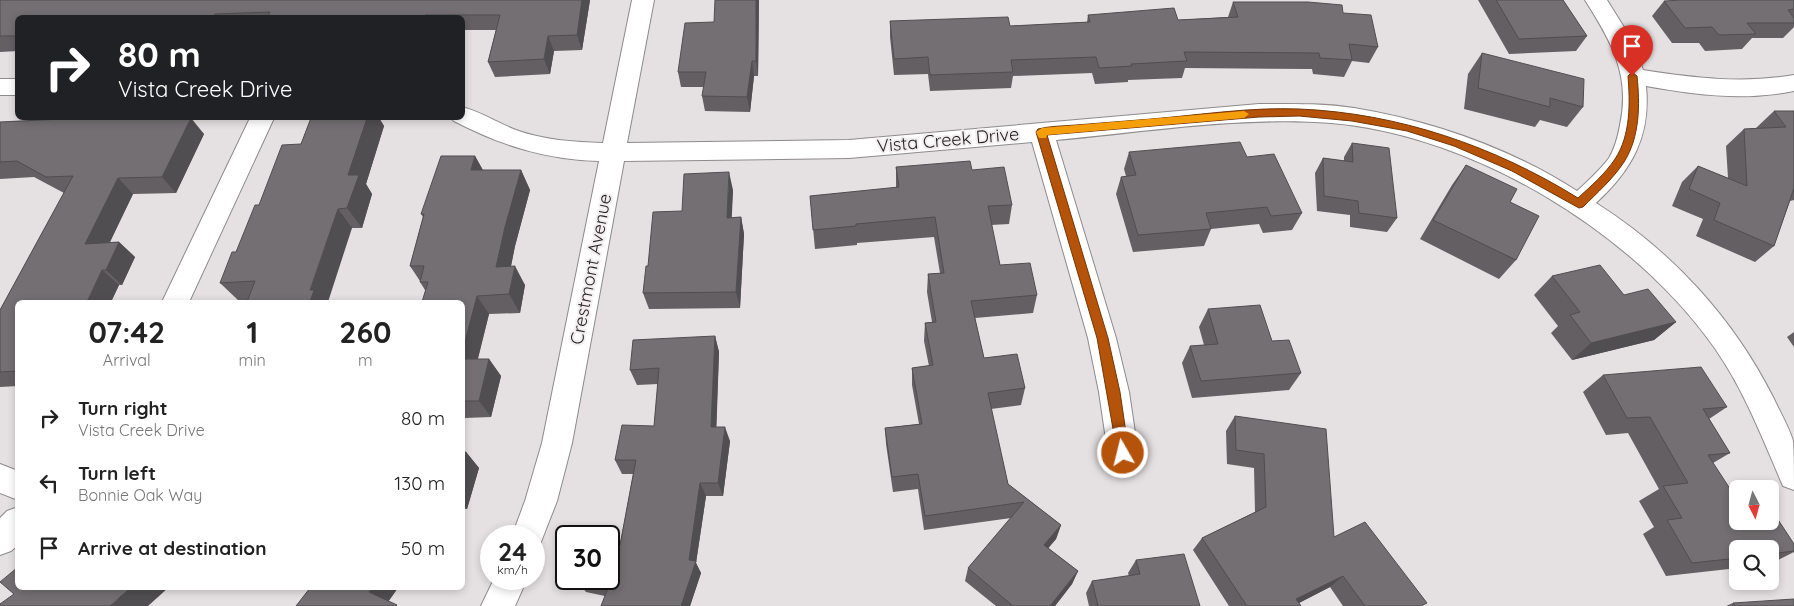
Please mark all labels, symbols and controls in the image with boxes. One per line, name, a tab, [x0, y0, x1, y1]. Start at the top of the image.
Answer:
pin	[1611, 25, 1653, 76]
text: 80 m	[118, 32, 201, 76]
icon: arrive	[1618, 32, 1646, 60]
icon: right	[35, 35, 100, 100]
text: Vista Creek Drive	[118, 75, 292, 103]
street label: Vista Creek Drive	[876, 122, 1020, 157]
street label: Crestmont Avenue	[565, 191, 616, 346]
text: 07:42	[89, 313, 165, 351]
text: 1	[246, 313, 258, 351]
text: 260	[339, 313, 391, 351]
text: Arrival	[103, 350, 151, 370]
text: min	[239, 350, 266, 370]
text: m	[358, 350, 373, 370]
text: Turn right	[78, 396, 167, 420]
icon: right	[35, 404, 63, 432]
text: 80 m	[401, 406, 445, 430]
text: Vista Creek Drive	[78, 420, 205, 440]
position arrow	[1096, 426, 1148, 478]
text: Turn left	[78, 461, 156, 485]
icon: left	[35, 469, 63, 497]
text: 130 m	[394, 471, 445, 495]
north arrow	[1729, 480, 1779, 530]
map controls	[1729, 480, 1779, 590]
text: Bonnie Oak Way	[78, 485, 202, 505]
speed limit sign: 30	[555, 525, 620, 590]
icon: arrive	[35, 534, 63, 562]
text: Arrive at destination	[78, 536, 267, 560]
text: 50 m	[401, 536, 445, 560]
text: 24	[498, 536, 527, 567]
button: search	[1729, 540, 1779, 590]
text: km/h	[497, 562, 528, 577]

